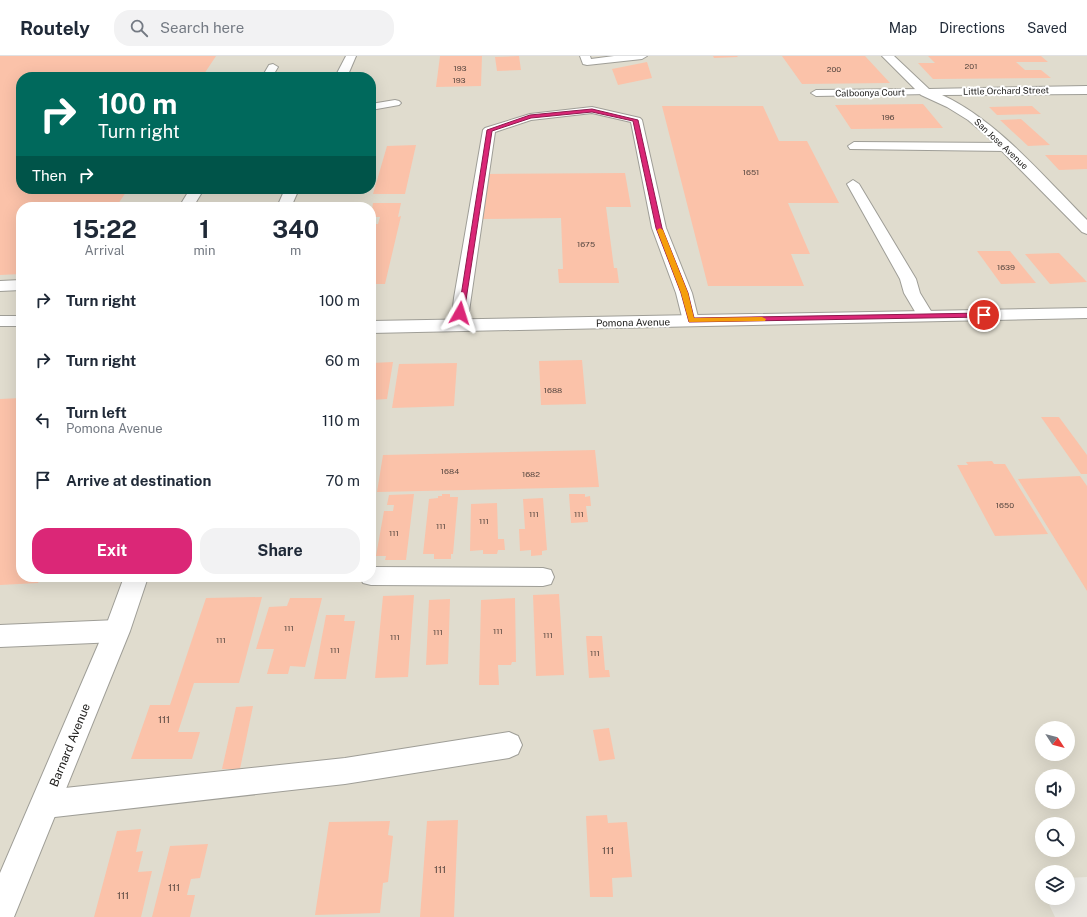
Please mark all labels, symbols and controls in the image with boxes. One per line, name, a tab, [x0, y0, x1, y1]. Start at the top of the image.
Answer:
search box	[114, 10, 394, 46]
text: Routely	[20, 17, 90, 39]
icon: search	[128, 17, 150, 39]
text: Search here	[160, 19, 244, 36]
text: Map	[889, 20, 917, 36]
text: Directions	[939, 20, 1005, 36]
text: Saved	[1027, 20, 1067, 36]
house number: 201	[965, 61, 977, 71]
house number: 193	[453, 63, 467, 73]
house number: 200	[827, 64, 841, 74]
house number: 193	[452, 75, 466, 85]
street label: Little Orchard Street	[963, 84, 1050, 97]
street label: Calboonya Court	[835, 86, 905, 99]
text: 100 m	[98, 87, 177, 120]
icon: right	[32, 88, 84, 140]
house number: 196	[881, 112, 895, 122]
street label: San Jose Avenue	[972, 116, 1031, 171]
text: Turn right	[98, 121, 180, 142]
icon: right	[75, 164, 97, 186]
text: Then	[32, 167, 67, 184]
house number: 1651	[743, 167, 759, 177]
text: 15:22	[73, 215, 137, 243]
text: 1	[199, 215, 210, 243]
text: 340	[272, 215, 319, 243]
house number: 1675	[577, 239, 595, 249]
text: Arrival	[85, 243, 125, 258]
text: min	[193, 243, 215, 258]
text: m	[290, 243, 301, 258]
house number: 1639	[997, 262, 1015, 272]
icon: right	[32, 289, 54, 311]
text: Turn right	[66, 292, 136, 309]
text: 100 m	[319, 292, 360, 309]
position arrow	[439, 292, 481, 334]
pin	[967, 298, 1001, 332]
icon: arrive	[973, 304, 995, 326]
street label: Pomona Avenue	[596, 315, 671, 329]
icon: right	[32, 349, 54, 371]
text: Turn right	[66, 352, 136, 369]
text: 60 m	[325, 352, 360, 369]
house number: 1688	[544, 385, 562, 395]
text: Turn left	[66, 404, 127, 421]
icon: left	[32, 409, 54, 431]
text: 110 m	[322, 412, 360, 429]
text: Pomona Avenue	[66, 421, 163, 436]
house number: 1684	[441, 466, 459, 476]
icon: arrive	[32, 469, 54, 491]
house number: 1682	[522, 469, 540, 479]
text: Arrive at destination	[66, 472, 211, 489]
text: 70 m	[325, 472, 360, 489]
house number: 1650	[996, 500, 1014, 510]
house number: 111	[529, 509, 539, 519]
house number: 111	[574, 509, 584, 519]
house number: 111	[479, 516, 489, 526]
house number: 111	[436, 521, 446, 531]
button: Exit	[32, 528, 192, 574]
button: Share	[200, 528, 360, 574]
house number: 111	[389, 528, 399, 538]
house number: 111	[284, 623, 294, 633]
house number: 111	[493, 626, 503, 636]
house number: 111	[433, 627, 443, 637]
house number: 111	[543, 630, 553, 640]
house number: 111	[390, 632, 400, 642]
house number: 111	[216, 635, 226, 645]
house number: 111	[330, 645, 340, 655]
house number: 111	[590, 648, 600, 658]
street label: Barnard Avenue	[47, 701, 93, 789]
house number: 111	[158, 713, 170, 725]
north arrow	[1035, 721, 1075, 761]
map controls	[1035, 721, 1075, 905]
button: sound	[1035, 769, 1075, 809]
button: search	[1035, 817, 1075, 857]
house number: 111	[602, 844, 614, 856]
house number: 111	[434, 863, 446, 875]
button: layers	[1035, 865, 1075, 905]
house number: 111	[168, 881, 180, 893]
house number: 111	[117, 889, 129, 901]

